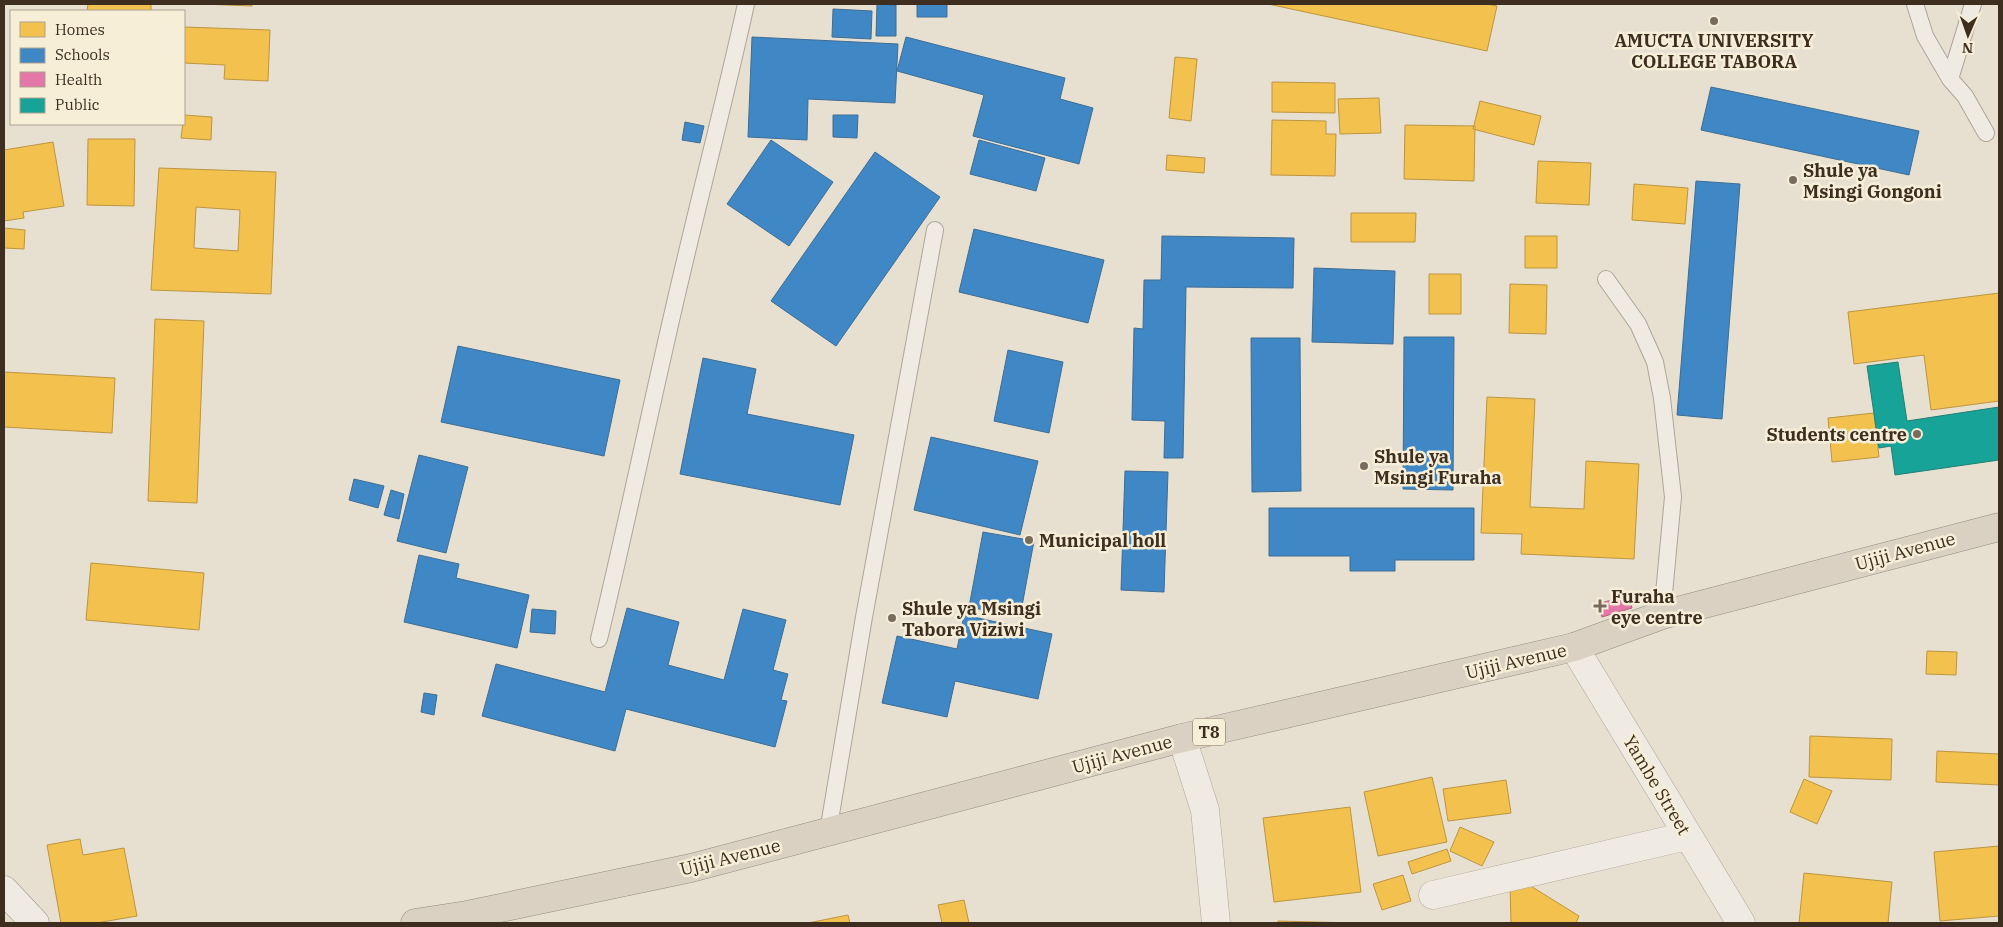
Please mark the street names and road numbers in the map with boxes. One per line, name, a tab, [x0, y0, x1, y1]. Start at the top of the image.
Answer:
street label: Ujiji Avenue	[1852, 527, 1958, 575]
street label: Ujiji Avenue	[1463, 638, 1569, 684]
road number: T8	[1193, 719, 1225, 746]
street label: Ujiji Avenue	[1069, 730, 1175, 778]
street label: Yambe Street	[1618, 731, 1696, 839]
street label: Ujiji Avenue	[677, 833, 783, 881]

